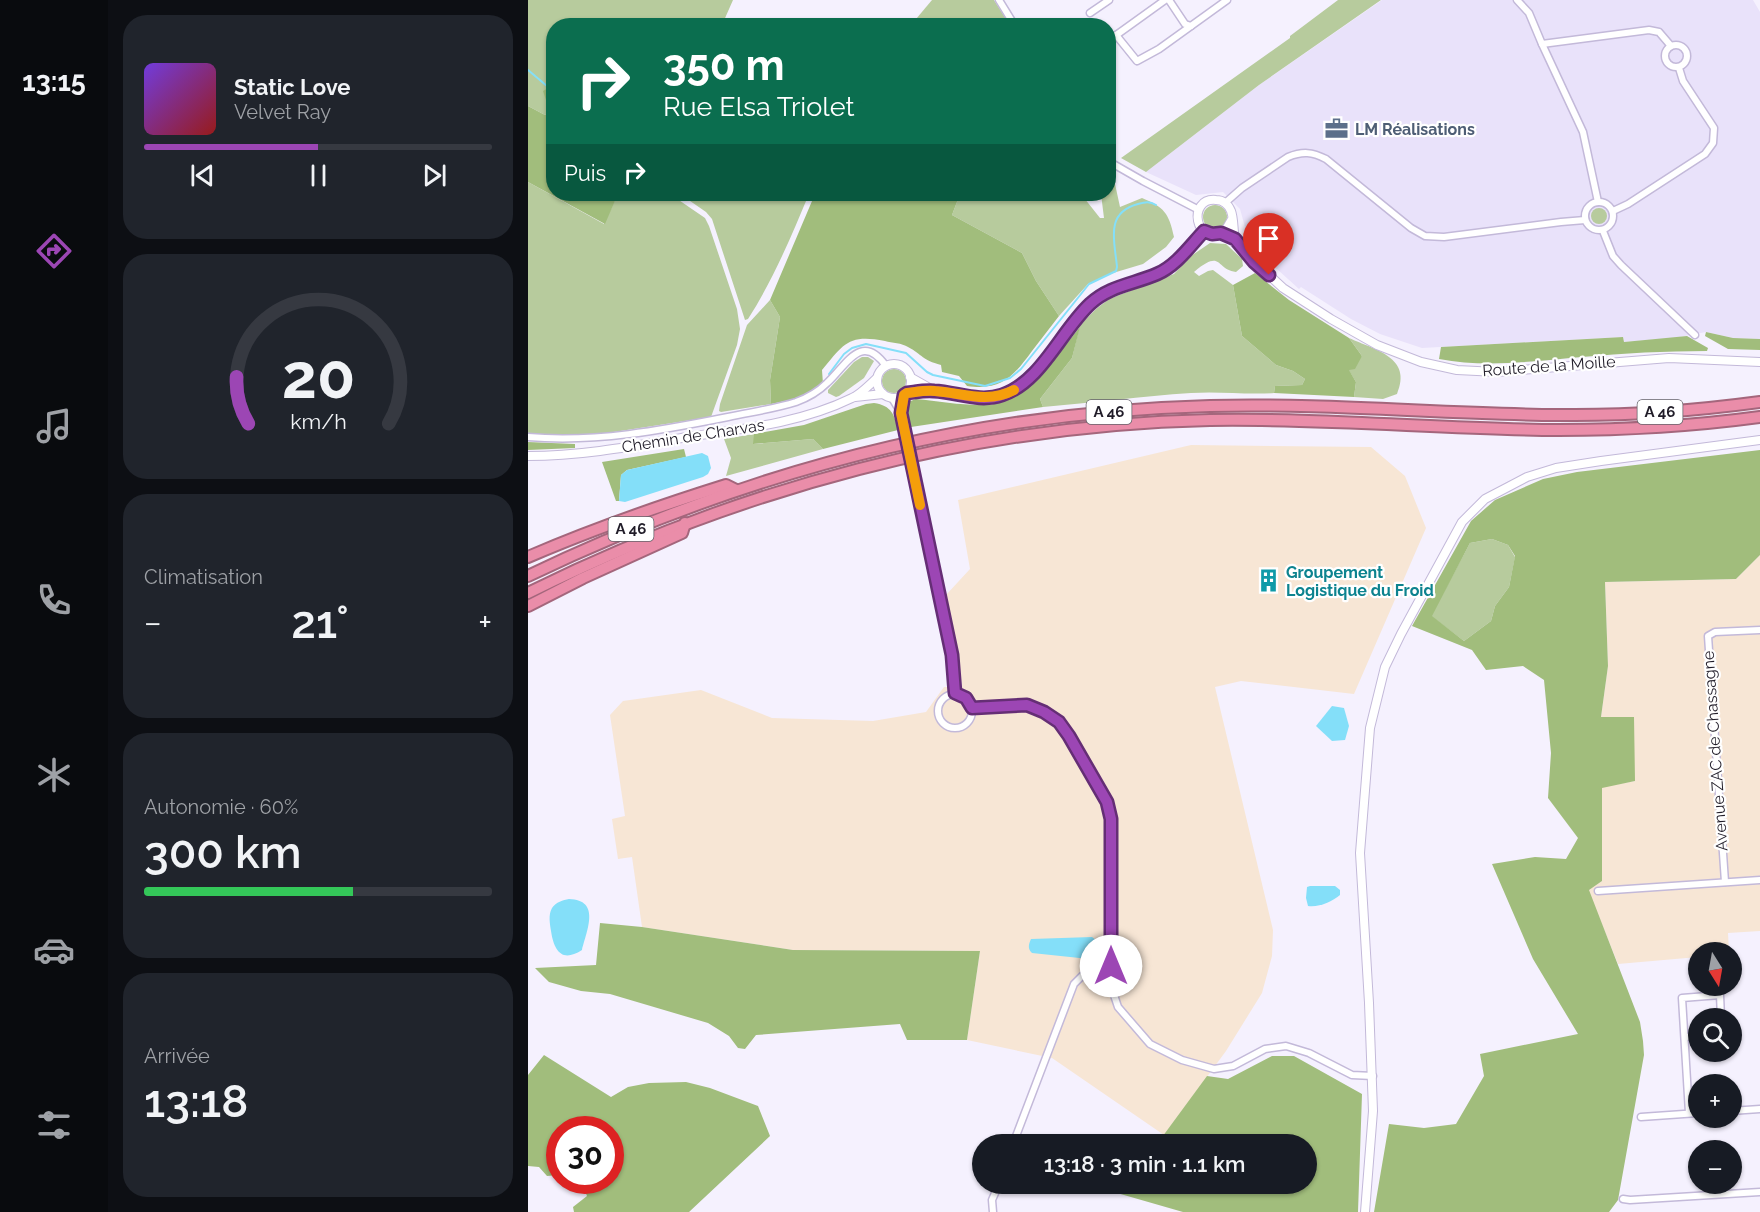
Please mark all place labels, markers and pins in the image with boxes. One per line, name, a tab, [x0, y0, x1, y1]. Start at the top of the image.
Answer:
office icon: LM Réalisations	[1324, 116, 1350, 142]
place label: LM Réalisations	[1355, 120, 1475, 139]
pin	[1243, 213, 1294, 275]
place label: Groupement Logistique du Froid	[1286, 563, 1434, 600]
building icon: Groupement Logistique du Froid	[1255, 568, 1281, 594]

